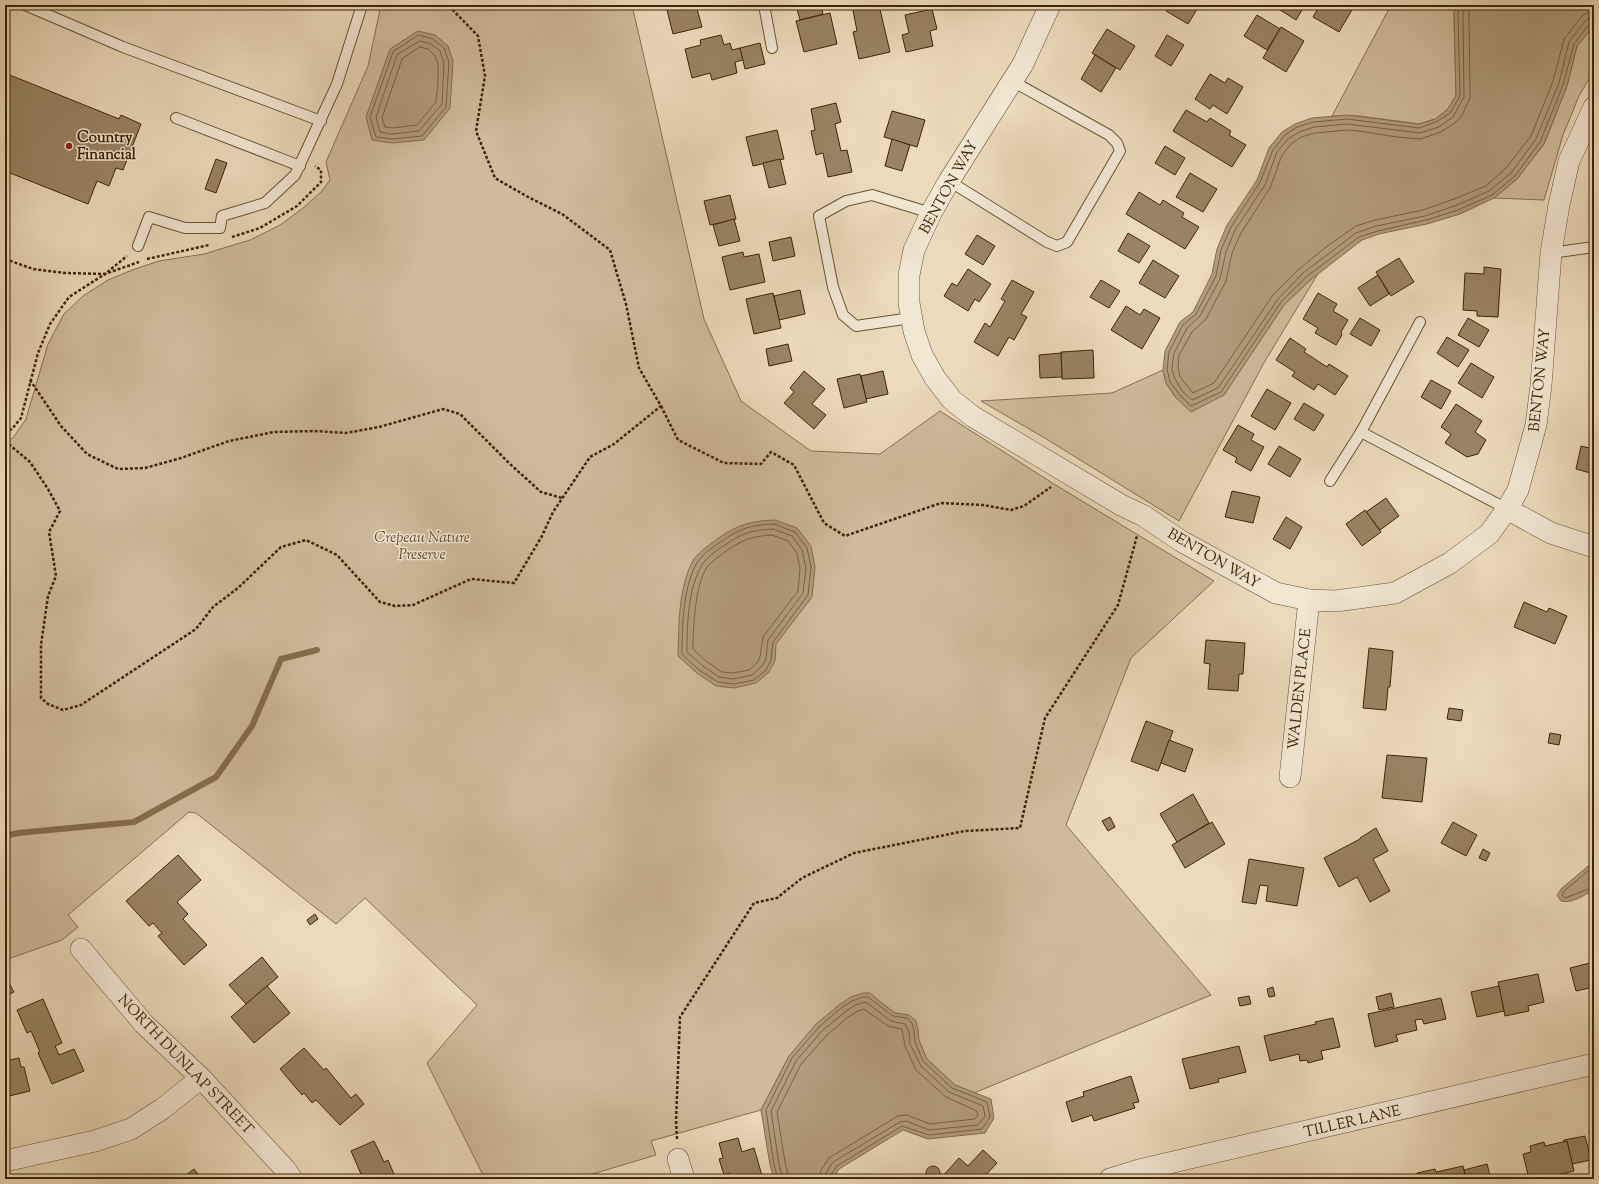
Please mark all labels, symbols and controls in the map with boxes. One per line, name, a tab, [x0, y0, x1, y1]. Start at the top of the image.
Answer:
place label: Country Financial	[77, 128, 137, 166]
street label: BENTON WAY	[915, 137, 984, 238]
marker: Country Financial	[64, 141, 74, 151]
street label: BENTON WAY	[1525, 327, 1556, 433]
street label: BENTON WAY	[1163, 524, 1264, 595]
park label: Crepeau Nature Preserve	[374, 528, 470, 566]
street label: WALDEN PLACE	[1284, 627, 1317, 751]
street label: NORTH DUNLAP STREET	[112, 990, 258, 1140]
street label: TILLER LANE	[1302, 1101, 1403, 1144]

